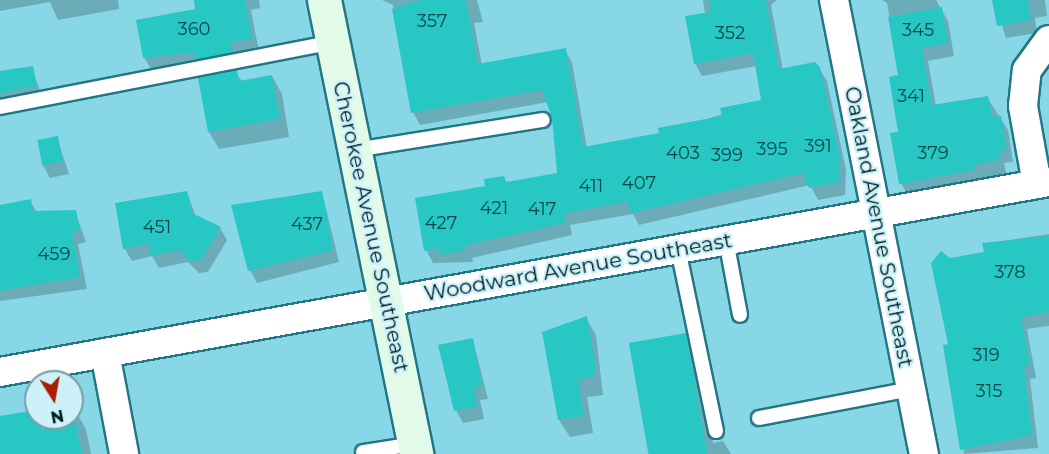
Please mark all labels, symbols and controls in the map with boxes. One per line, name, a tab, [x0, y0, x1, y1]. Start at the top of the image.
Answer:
house number: 357	[417, 10, 447, 32]
house number: 360	[177, 18, 211, 40]
house number: 345	[902, 19, 934, 41]
house number: 352	[715, 22, 745, 44]
street label: Cherokee Avenue Southeast	[328, 79, 414, 375]
street label: Oakland Avenue Southeast	[839, 84, 919, 370]
house number: 341	[897, 85, 925, 107]
house number: 391	[804, 135, 832, 157]
house number: 395	[756, 138, 788, 160]
house number: 403	[666, 142, 700, 164]
house number: 379	[917, 142, 949, 164]
house number: 399	[711, 144, 743, 166]
house number: 407	[622, 172, 656, 194]
house number: 411	[579, 175, 603, 197]
house number: 421	[480, 197, 508, 219]
house number: 417	[528, 198, 556, 220]
house number: 427	[425, 212, 457, 234]
house number: 437	[291, 213, 323, 235]
house number: 451	[143, 216, 171, 238]
street label: Woodward Avenue Southeast	[422, 227, 734, 307]
house number: 459	[37, 243, 71, 265]
house number: 378	[994, 261, 1026, 283]
house number: 319	[972, 344, 1000, 366]
north arrow	[24, 370, 84, 430]
house number: 315	[976, 380, 1002, 402]
text: N	[49, 406, 65, 427]

